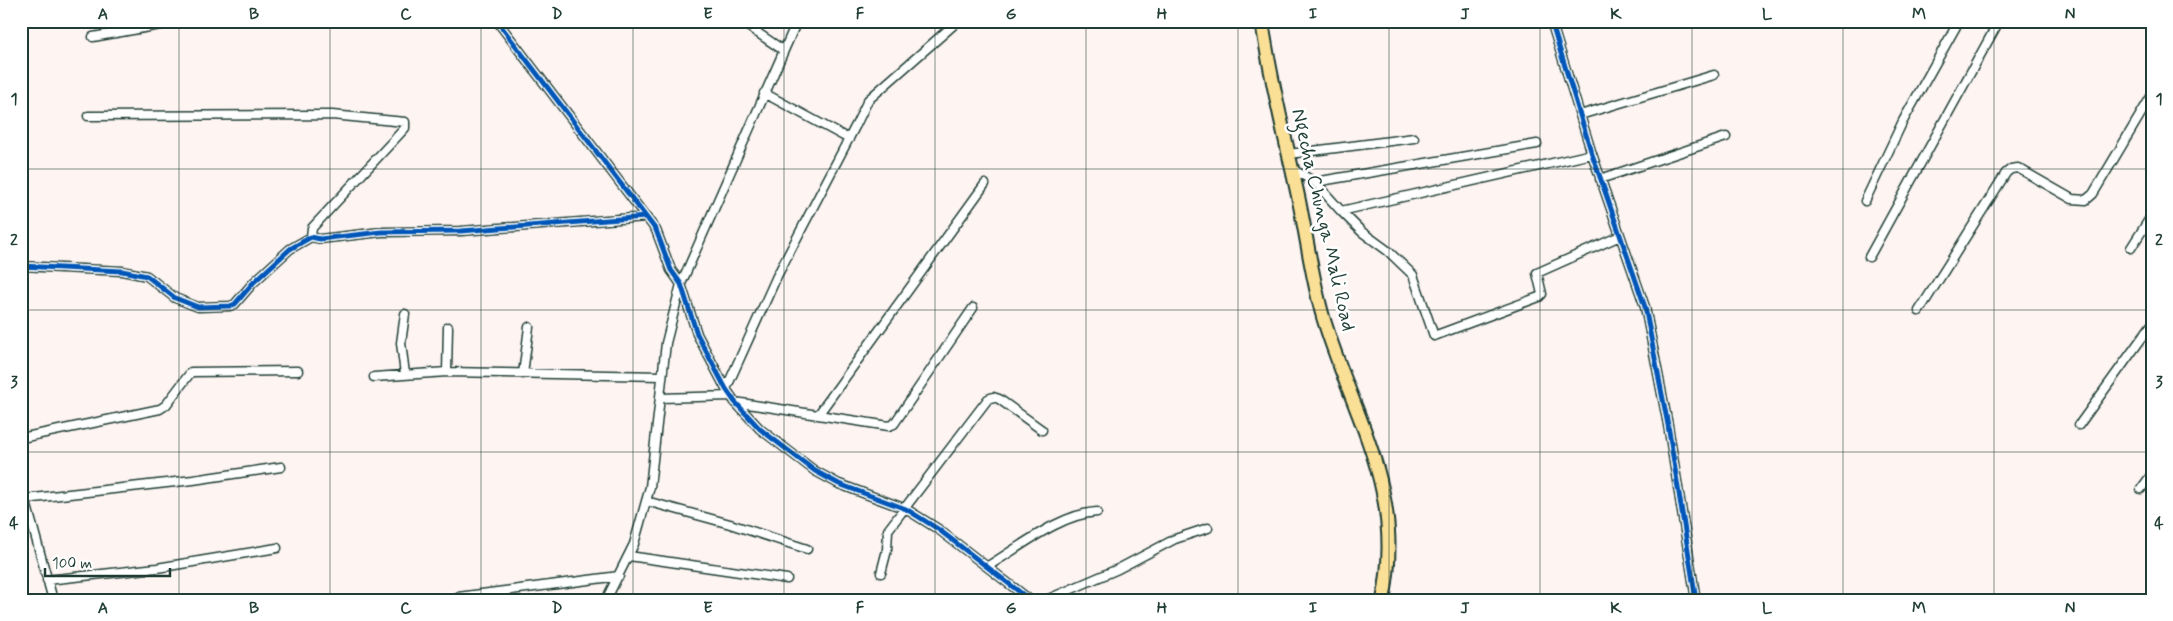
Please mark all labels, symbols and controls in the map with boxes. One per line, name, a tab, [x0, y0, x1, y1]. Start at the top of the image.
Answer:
text: A	[98, 4, 108, 25]
text: B	[249, 4, 259, 25]
text: C	[400, 4, 412, 25]
text: D	[551, 4, 563, 25]
text: E	[703, 4, 713, 25]
text: F	[856, 4, 865, 25]
text: G	[1006, 4, 1017, 25]
text: H	[1157, 4, 1168, 25]
text: I	[1309, 4, 1318, 25]
text: J	[1460, 4, 1470, 25]
text: K	[1610, 4, 1622, 25]
text: L	[1762, 4, 1773, 25]
text: M	[1912, 4, 1926, 25]
text: N	[2065, 4, 2075, 25]
text: 1	[10, 89, 18, 110]
text: 1	[2155, 89, 2163, 110]
street label: Ngecha Chunga Mali Road	[1282, 106, 1362, 334]
text: 2	[10, 230, 18, 251]
text: 2	[2155, 230, 2163, 251]
text: 3	[10, 372, 18, 393]
text: 3	[2155, 372, 2163, 393]
text: 4	[9, 513, 19, 534]
text: 4	[2154, 513, 2164, 534]
scale bar	[45, 546, 170, 578]
text: 100 m	[52, 554, 92, 574]
text: A	[98, 598, 108, 619]
text: B	[249, 598, 259, 619]
text: C	[400, 598, 412, 619]
text: D	[551, 598, 563, 619]
text: E	[703, 598, 713, 619]
text: F	[856, 598, 865, 619]
text: G	[1006, 598, 1017, 619]
text: H	[1157, 598, 1168, 619]
text: I	[1309, 598, 1318, 619]
text: J	[1460, 598, 1470, 619]
text: K	[1610, 598, 1622, 619]
text: L	[1762, 598, 1773, 619]
text: M	[1912, 598, 1926, 619]
text: N	[2065, 598, 2075, 619]

